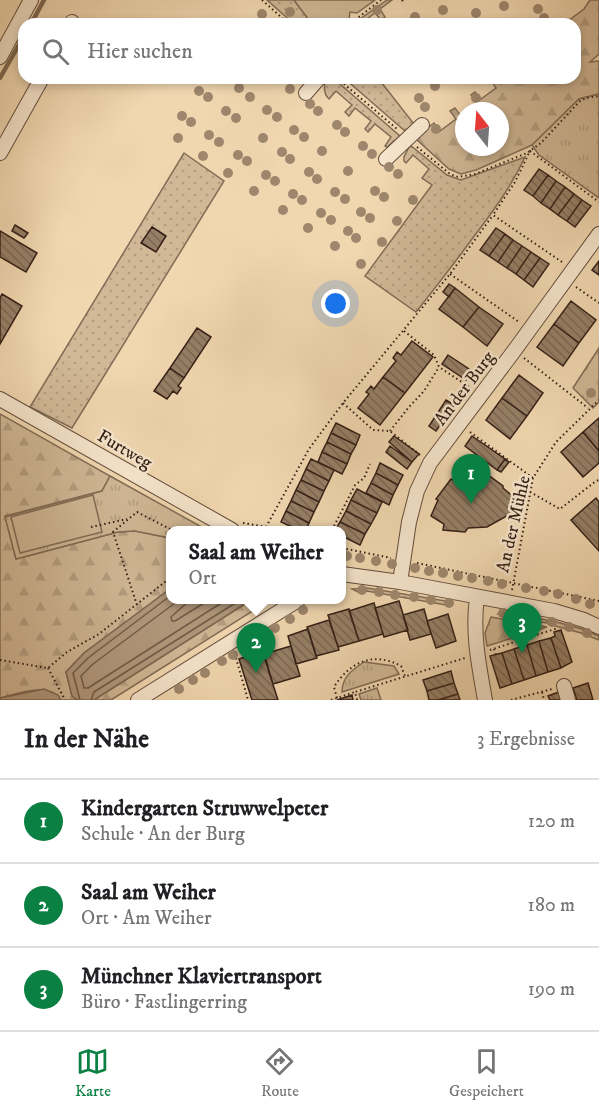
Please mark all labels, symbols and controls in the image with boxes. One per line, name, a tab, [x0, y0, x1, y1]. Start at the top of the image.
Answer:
search box	[18, 18, 581, 84]
icon: search	[39, 35, 72, 68]
text: Hier suchen	[87, 38, 193, 65]
north arrow	[455, 102, 509, 156]
your location	[321, 289, 350, 318]
street label: An der Burg	[430, 347, 500, 430]
street label: Furtweg	[93, 425, 156, 474]
pin: 1	[452, 454, 490, 504]
street label: An der Mühle	[492, 474, 536, 575]
popup	[166, 526, 346, 604]
text: Saal am Weiher	[189, 539, 323, 566]
text: Ort	[189, 566, 217, 591]
pin: 3	[502, 604, 542, 653]
pin: 2	[236, 624, 276, 673]
text: In der Nähe	[24, 723, 149, 756]
text: 3 Ergebnisse	[477, 727, 575, 752]
text: Kindergarten Struwwelpeter	[81, 795, 328, 822]
text: 1	[40, 809, 47, 834]
text: 120 m	[528, 809, 575, 834]
text: Schule · An der Burg	[81, 822, 245, 847]
text: Saal am Weiher	[81, 879, 216, 906]
text: 2	[39, 893, 48, 918]
text: 180 m	[528, 893, 575, 918]
text: Ort · Am Weiher	[81, 906, 211, 931]
text: Münchner Klaviertransport	[81, 963, 322, 990]
text: 3	[40, 977, 47, 1002]
text: 190 m	[528, 977, 575, 1002]
text: Büro · Fastlingerring	[81, 990, 247, 1015]
tab: Karte	[75, 1045, 111, 1101]
tab: Route	[261, 1045, 299, 1101]
tab: Gespeichert	[449, 1045, 524, 1101]

